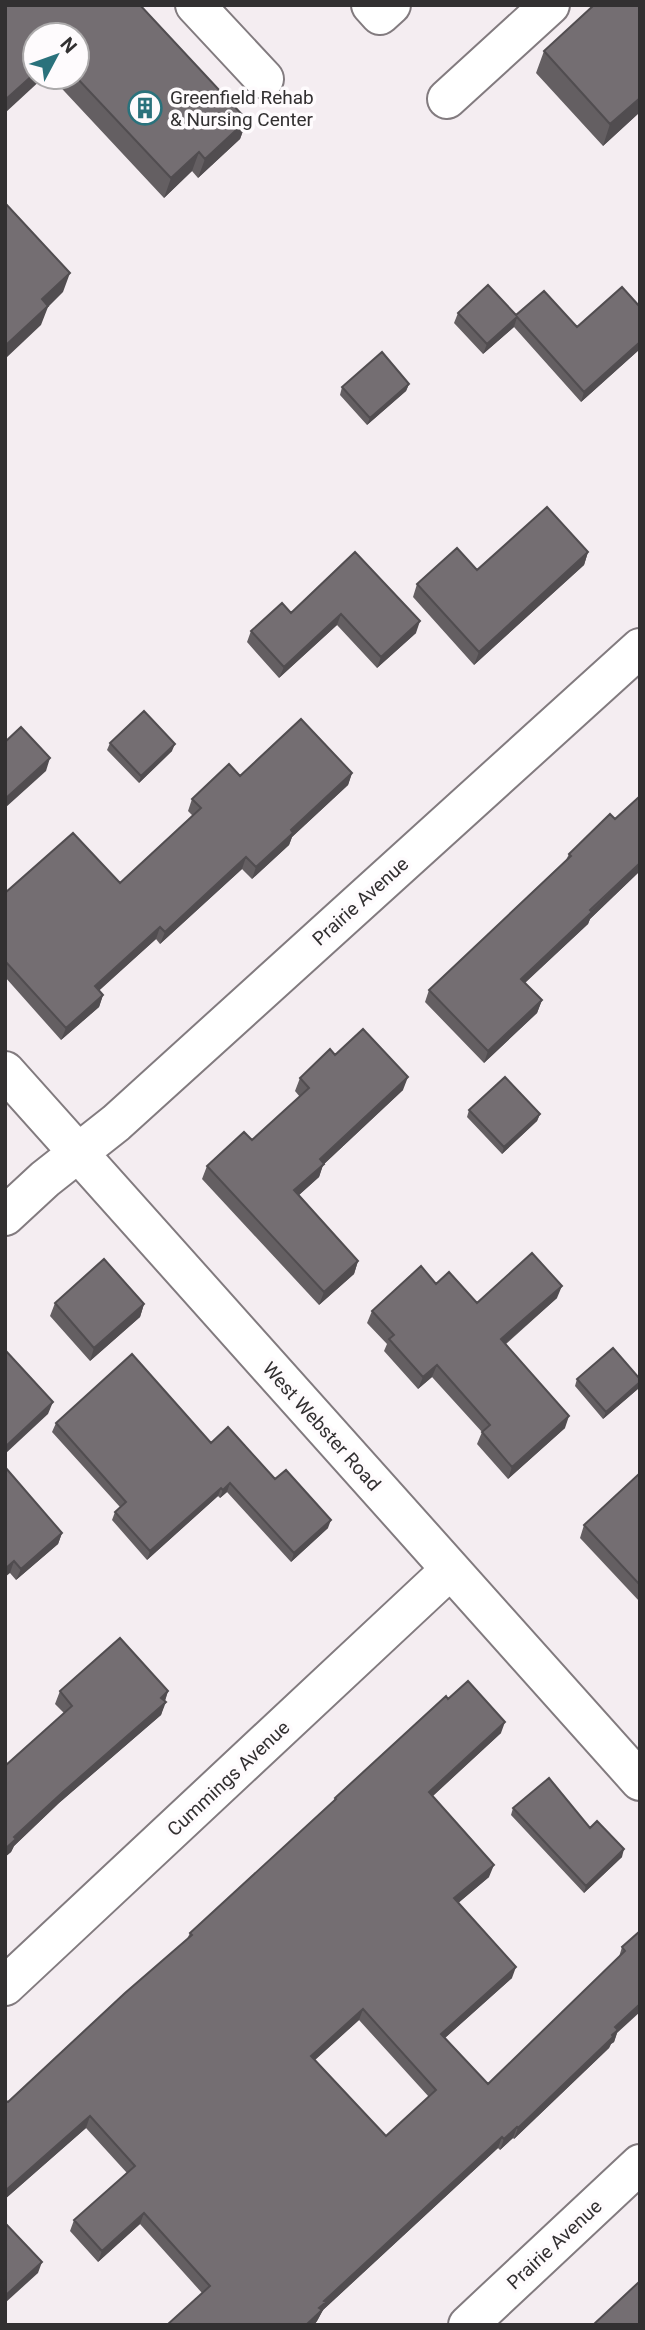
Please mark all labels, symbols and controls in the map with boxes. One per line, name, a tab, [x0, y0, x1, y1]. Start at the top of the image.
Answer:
north arrow	[21, 21, 91, 91]
text: N	[55, 33, 82, 58]
place label: Greenfield Rehab & Nursing Center	[170, 86, 314, 131]
building icon: Greenfield Rehab & Nursing Center	[126, 89, 164, 127]
street label: Prairie Avenue	[308, 852, 413, 950]
street label: West Webster Road	[258, 1357, 386, 1496]
street label: Cummings Avenue	[162, 1716, 294, 1841]
street label: Prairie Avenue	[502, 2195, 606, 2294]

